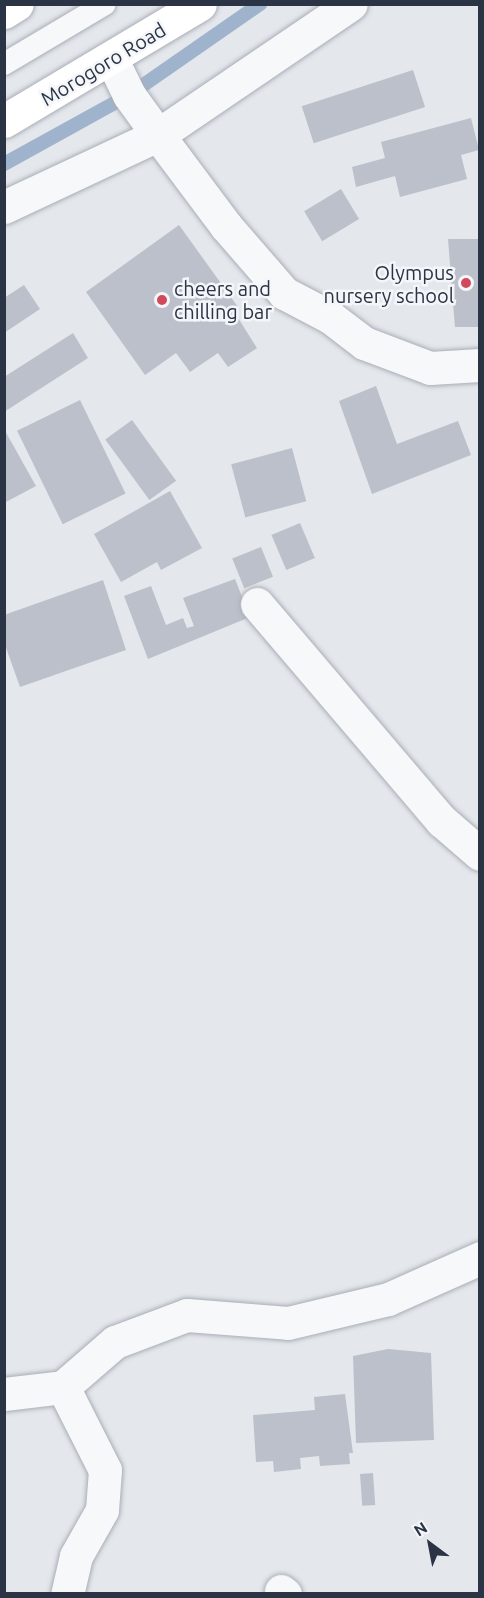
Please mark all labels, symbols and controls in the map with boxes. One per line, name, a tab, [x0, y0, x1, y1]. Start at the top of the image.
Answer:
street label: Morogoro Road	[36, 17, 170, 111]
place label: Olympus nursery school	[324, 260, 454, 307]
place label: cheers and chilling bar	[174, 276, 272, 323]
marker: Olympus nursery school	[459, 276, 473, 290]
marker: cheers and chilling bar	[155, 293, 169, 307]
north arrow	[400, 1514, 460, 1574]
text: N	[411, 1518, 430, 1540]

